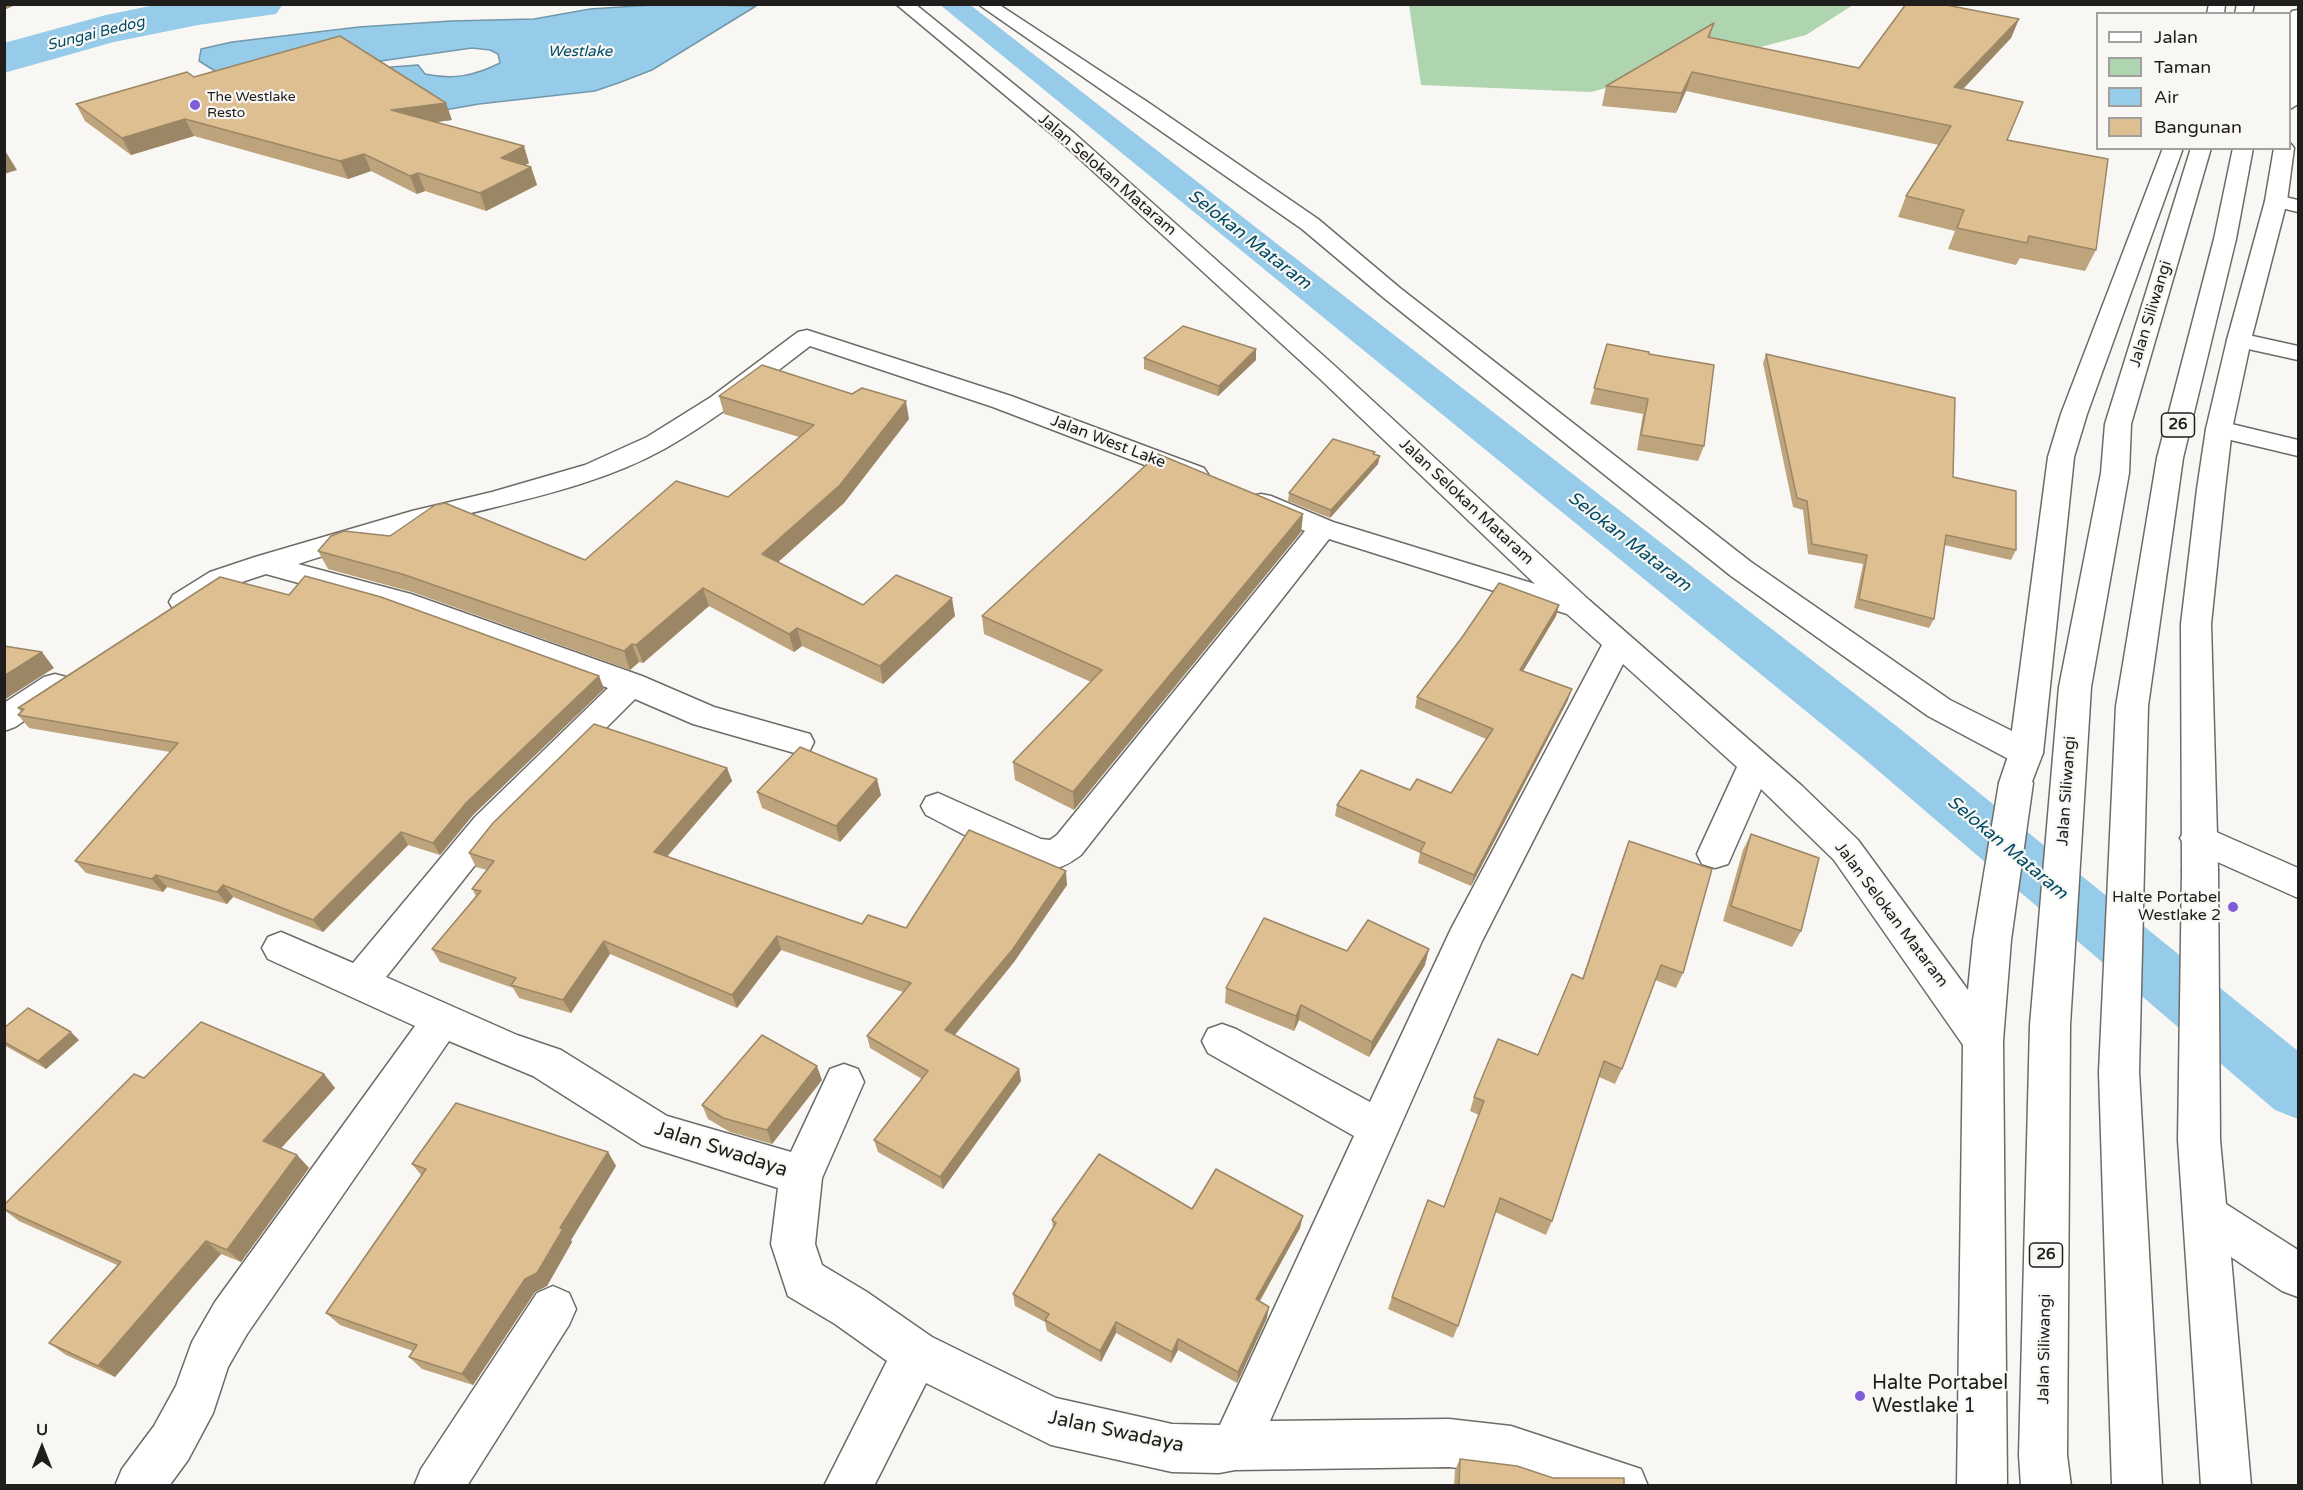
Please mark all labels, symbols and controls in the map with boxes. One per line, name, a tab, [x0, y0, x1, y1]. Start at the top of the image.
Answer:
legend	[2096, 12, 2291, 150]
water label: Sungai Bedog	[45, 13, 147, 55]
text: Jalan	[2154, 26, 2198, 48]
water label: Westlake	[548, 43, 612, 61]
text: Taman	[2154, 56, 2211, 78]
text: Air	[2154, 86, 2179, 108]
place label: The Westlake Resto	[207, 89, 296, 122]
marker: The Westlake Resto	[188, 98, 202, 112]
street label: Jalan Selokan Mataram	[1034, 110, 1180, 240]
text: Bangunan	[2154, 116, 2242, 138]
water label: Selokan Mataram	[1183, 185, 1315, 295]
street label: Jalan Siliwangi	[2126, 258, 2176, 370]
street label: Jalan West Lake	[1048, 411, 1168, 473]
road number: 26	[2162, 413, 2194, 437]
street label: Jalan Selokan Mataram	[1395, 435, 1537, 569]
water label: Selokan Mataram	[1563, 487, 1695, 597]
street label: Jalan Siliwangi	[2054, 735, 2080, 847]
water label: Selokan Mataram	[1943, 792, 2071, 904]
street label: Jalan Selokan Mataram	[1830, 839, 1952, 991]
place label: Halte Portabel Westlake 2	[2112, 888, 2221, 926]
marker: Halte Portabel Westlake 2	[2226, 900, 2240, 914]
street label: Jalan Swadaya	[652, 1117, 790, 1183]
road number: 26	[2030, 1243, 2062, 1267]
street label: Jalan Siliwangi	[2034, 1294, 2056, 1404]
place label: Halte Portabel Westlake 1	[1872, 1372, 2008, 1419]
marker: Halte Portabel Westlake 1	[1853, 1389, 1867, 1403]
street label: Jalan Swadaya	[1046, 1406, 1186, 1458]
north arrow	[12, 1418, 72, 1478]
text: U	[36, 1420, 48, 1440]

